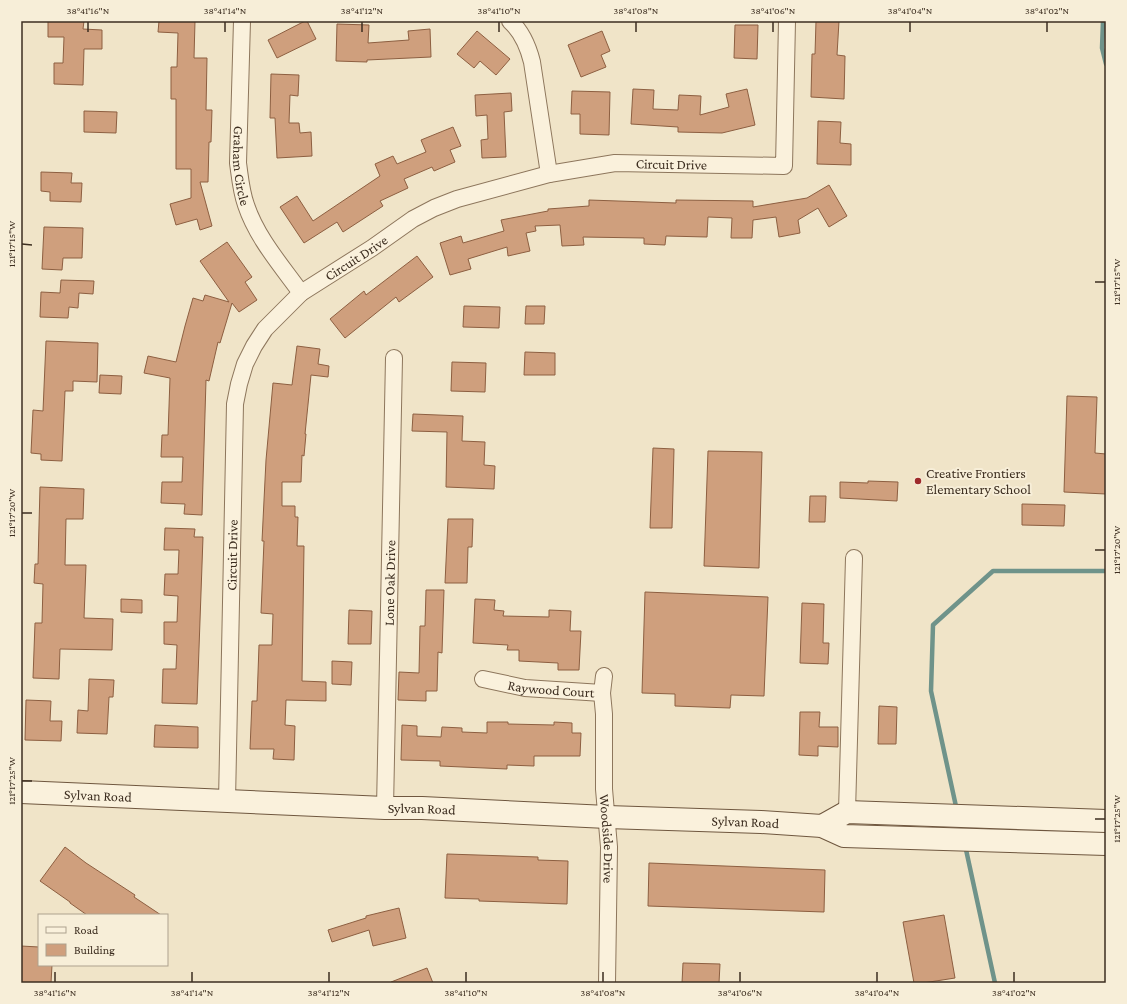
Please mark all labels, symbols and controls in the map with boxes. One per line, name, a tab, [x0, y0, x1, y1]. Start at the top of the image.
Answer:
text: 38°41'16"N	[67, 5, 110, 16]
text: 38°41'14"N	[204, 5, 247, 16]
text: 38°41'12"N	[341, 5, 384, 16]
text: 38°41'10"N	[477, 5, 521, 16]
text: 38°41'08"N	[614, 5, 659, 16]
text: 38°41'06"N	[751, 5, 796, 16]
text: 38°41'04"N	[888, 5, 933, 16]
text: 38°41'02"N	[1025, 5, 1069, 16]
street label: Graham Circle	[230, 126, 254, 208]
street label: Circuit Drive	[636, 155, 707, 173]
text: 121°17'15"W	[6, 220, 17, 267]
street label: Circuit Drive	[322, 232, 390, 284]
text: 121°17'15"W	[1111, 258, 1122, 305]
place label: Creative Frontiers Elementary School	[926, 465, 1031, 497]
marker: Creative Frontiers Elementary School	[913, 476, 923, 486]
text: 121°17'20"W	[6, 488, 17, 537]
street label: Circuit Drive	[223, 519, 241, 591]
text: 121°17'20"W	[1111, 525, 1122, 574]
street label: Lone Oak Drive	[381, 540, 398, 626]
street label: Raywood Court	[506, 677, 595, 701]
text: 121°17'25"W	[6, 756, 17, 805]
street label: Sylvan Road	[64, 786, 133, 805]
street label: Woodside Drive	[596, 793, 617, 883]
text: 121°17'25"W	[1111, 794, 1122, 843]
street label: Sylvan Road	[388, 800, 457, 818]
street label: Sylvan Road	[711, 812, 780, 831]
legend	[38, 914, 168, 966]
text: Road	[74, 923, 99, 937]
text: Building	[74, 943, 115, 957]
text: 38°41'16"N	[34, 987, 77, 998]
text: 38°41'14"N	[171, 987, 214, 998]
text: 38°41'12"N	[308, 987, 351, 998]
text: 38°41'10"N	[444, 987, 488, 998]
text: 38°41'08"N	[581, 987, 626, 998]
text: 38°41'06"N	[718, 987, 763, 998]
text: 38°41'04"N	[855, 987, 900, 998]
text: 38°41'02"N	[992, 987, 1036, 998]

